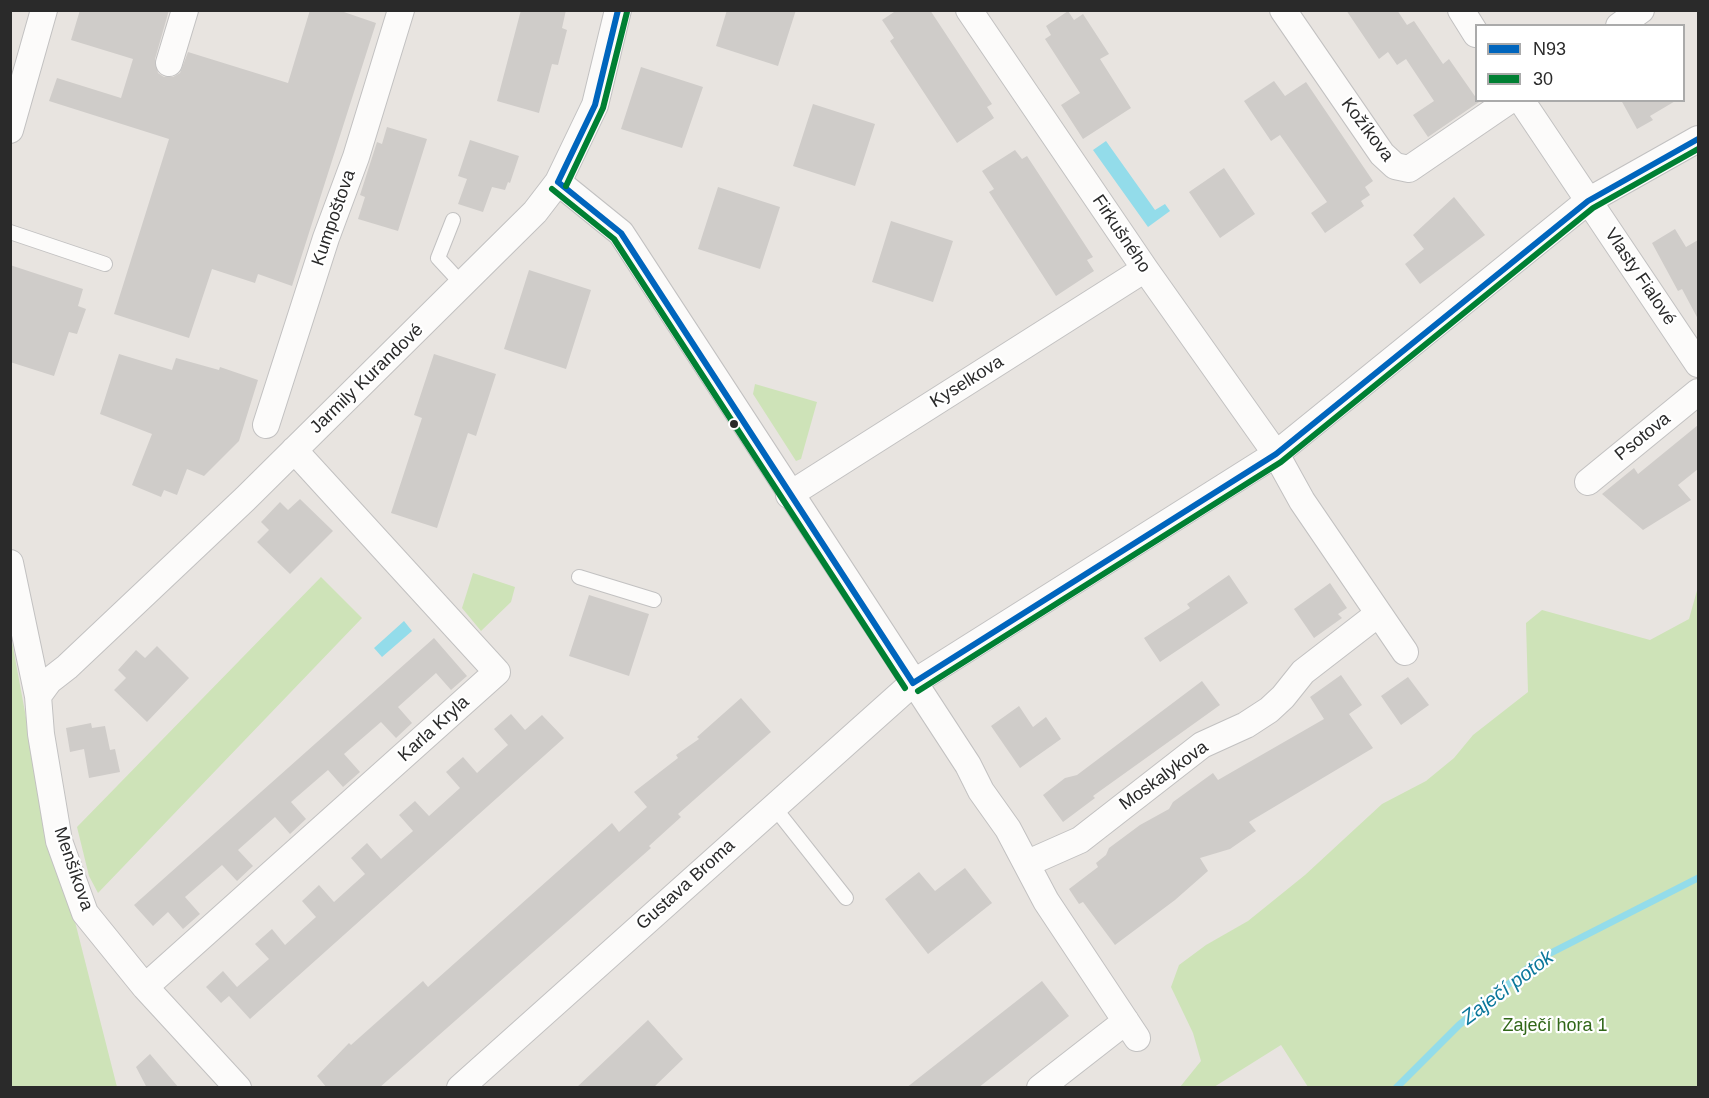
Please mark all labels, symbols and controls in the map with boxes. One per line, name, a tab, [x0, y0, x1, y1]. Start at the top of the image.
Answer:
legend	[1475, 24, 1685, 102]
text: N93	[1533, 39, 1566, 59]
text: 30	[1533, 69, 1553, 89]
street label: Kožíkova	[1336, 94, 1398, 166]
street label: Kumpoštova	[308, 167, 360, 269]
street label: Firkušného	[1087, 191, 1155, 277]
street label: Vlasty Fialové	[1600, 225, 1680, 329]
street label: Jarmily Kurandové	[306, 319, 428, 439]
street label: Kyselkova	[926, 351, 1008, 413]
street label: Psotova	[1611, 408, 1675, 466]
unlabelled marker	[728, 418, 740, 430]
street label: Karla Kryla	[394, 692, 474, 766]
street label: Moskalykova	[1116, 737, 1212, 815]
street label: Menšíkova	[49, 824, 97, 914]
street label: Gustava Broma	[632, 835, 740, 935]
water label: Zaječí potok	[1457, 946, 1559, 1030]
park label: Zaječí hora 1	[1502, 1015, 1608, 1037]

